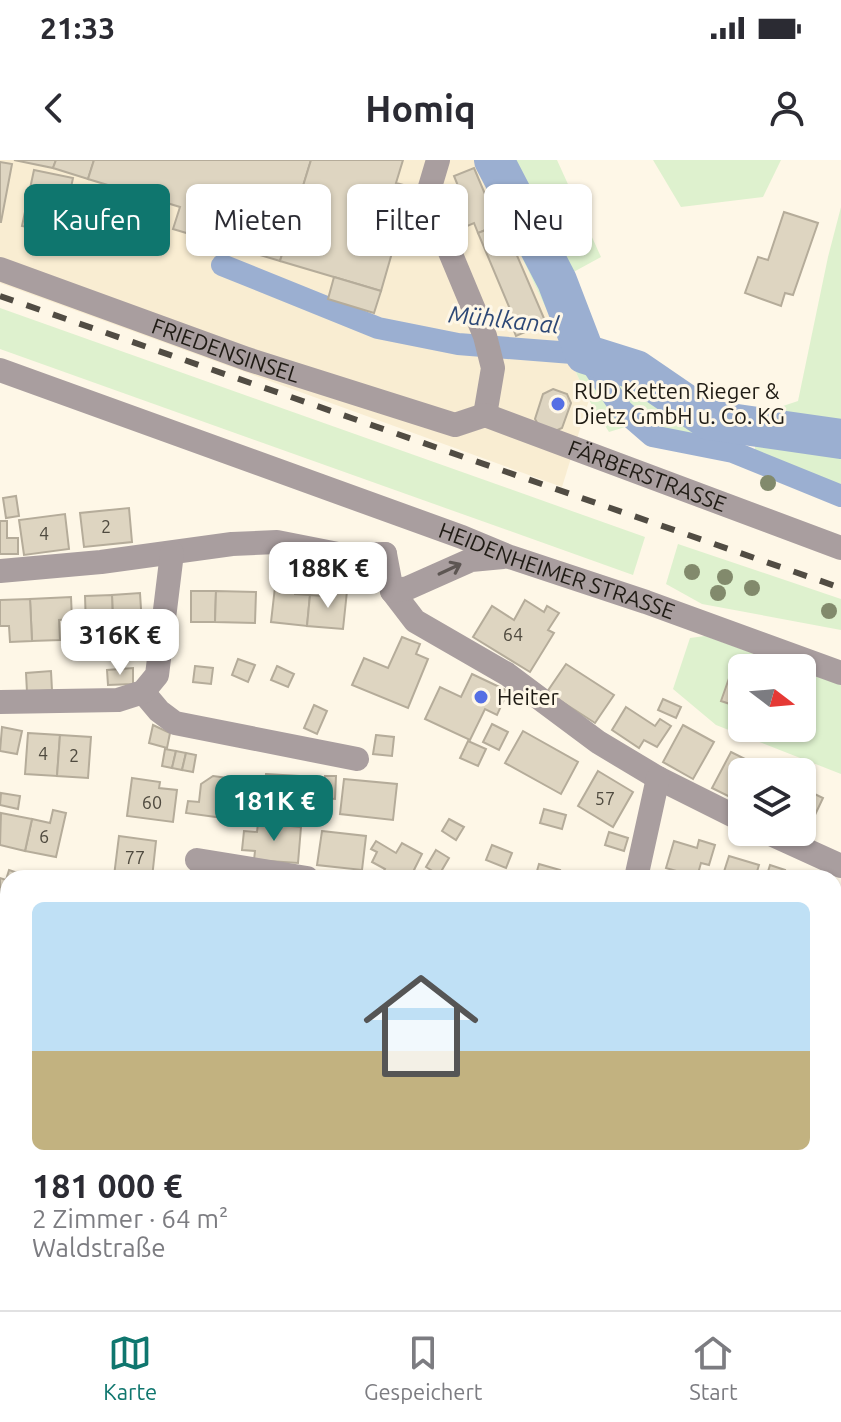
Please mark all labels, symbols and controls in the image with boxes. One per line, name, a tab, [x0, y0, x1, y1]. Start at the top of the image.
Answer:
text: 21:33	[40, 11, 115, 45]
icon: back	[32, 86, 76, 130]
icon: person	[765, 86, 809, 130]
text: Homiq	[365, 88, 476, 129]
chip: Kaufen	[24, 184, 170, 256]
chip: Mieten	[186, 184, 331, 256]
chip: Filter	[347, 184, 468, 256]
chip: Neu	[484, 184, 592, 256]
water label: Mühlkanal	[447, 300, 561, 339]
street label: FRIEDENSINSEL	[149, 312, 303, 387]
place label: RUD Ketten Rieger & Dietz GmbH u. Co. KG	[574, 378, 785, 428]
marker: RUD Ketten Rieger & Dietz GmbH u. Co. KG	[549, 395, 567, 413]
street label: FÄRBERSTRASSE	[565, 434, 730, 516]
house number: 2	[101, 516, 111, 536]
street label: HEIDENHEIMER STRASSE	[436, 517, 678, 623]
house number: 4	[39, 523, 49, 543]
pin: 188K €	[263, 542, 393, 610]
text: 188K €	[287, 553, 369, 582]
one-way arrow	[438, 561, 462, 576]
pin: 316K €	[55, 609, 185, 677]
text: 316K €	[79, 620, 161, 649]
house number: 64	[503, 624, 523, 644]
north arrow	[728, 654, 816, 742]
map controls	[728, 654, 816, 846]
place label: Heiter	[497, 684, 560, 709]
marker: Heiter	[472, 688, 490, 706]
house number: 4	[38, 743, 48, 763]
house number: 2	[69, 745, 79, 765]
button: layers	[728, 758, 816, 846]
pin: 181K €	[209, 775, 339, 843]
text: 181K €	[233, 786, 315, 815]
house number: 57	[595, 788, 615, 808]
house number: 60	[142, 792, 162, 812]
house number: 6	[39, 826, 49, 846]
house number: 77	[125, 847, 145, 867]
icon: home	[349, 954, 493, 1098]
text: 181 000 €	[32, 1166, 182, 1204]
text: 2 Zimmer · 64 m²	[32, 1204, 228, 1233]
text: Waldstraße	[32, 1233, 166, 1262]
tab: Karte	[103, 1331, 157, 1404]
tab: Gespeichert	[364, 1331, 482, 1404]
tab: Start	[689, 1331, 738, 1404]

